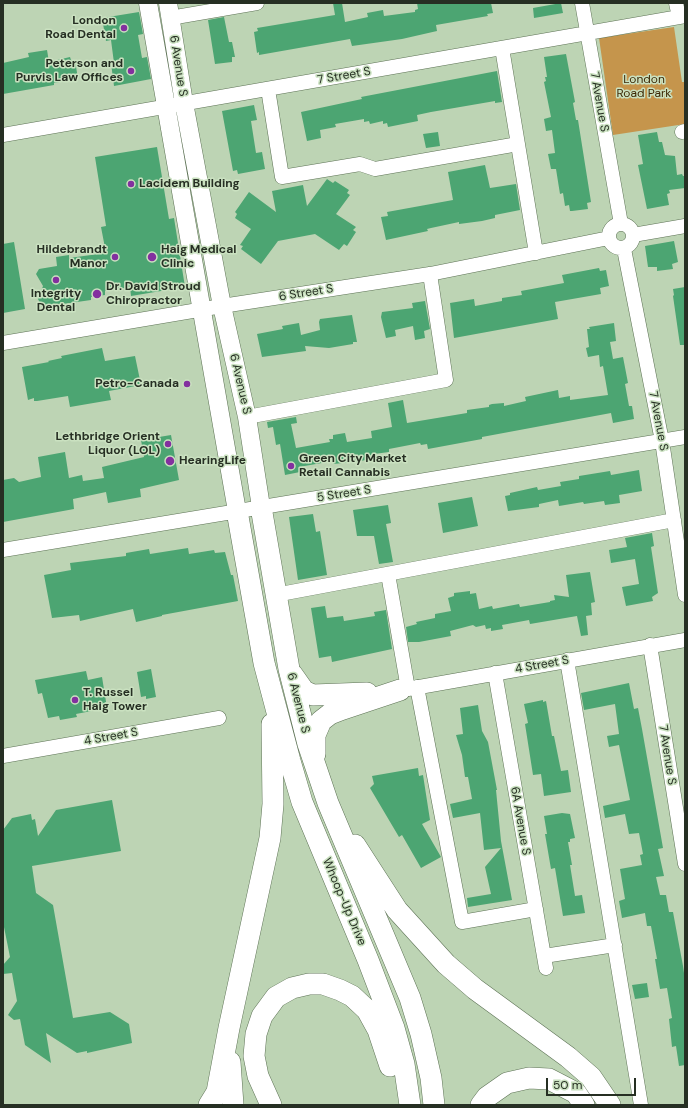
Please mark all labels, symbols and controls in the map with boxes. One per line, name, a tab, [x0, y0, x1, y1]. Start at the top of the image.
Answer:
place label: London Road Dental	[45, 14, 116, 42]
marker: London Road Dental	[119, 23, 129, 33]
street label: 6 Avenue S	[166, 34, 190, 98]
place label: Peterson and Purvis Law Offices	[16, 57, 123, 85]
street label: 7 Street S	[316, 64, 372, 88]
marker: Peterson and Purvis Law Offices	[126, 66, 136, 76]
street label: 7 Avenue S	[587, 71, 611, 133]
park label: London Road Park	[617, 73, 671, 101]
place label: Lacidem Building	[139, 177, 240, 191]
marker: Lacidem Building	[126, 179, 136, 189]
place label: Hildebrandt Manor	[37, 243, 107, 271]
place label: Haig Medical Clinic	[161, 243, 236, 271]
marker: Haig Medical Clinic	[146, 251, 158, 263]
marker: Hildebrandt Manor	[110, 252, 120, 262]
marker: Integrity Dental	[51, 275, 61, 285]
place label: Dr. David Stroud Chiropractor	[106, 280, 201, 308]
street label: 6 Street S	[278, 282, 334, 304]
place label: Integrity Dental	[31, 287, 81, 315]
marker: Dr. David Stroud Chiropractor	[91, 288, 103, 300]
street label: 6 Avenue S	[226, 352, 254, 416]
place label: Petro-Canada	[95, 377, 179, 391]
marker: Petro-Canada	[182, 379, 192, 389]
street label: 7 Avenue S	[645, 390, 671, 452]
place label: Lethbridge Orient Liquor (LOL)	[56, 430, 160, 458]
marker: Lethbridge Orient Liquor (LOL)	[163, 439, 173, 449]
place label: Green City Market Retail Cannabis	[299, 452, 407, 480]
place label: HearingLife	[179, 454, 246, 468]
marker: HearingLife	[164, 455, 176, 467]
marker: Green City Market Retail Cannabis	[286, 461, 296, 471]
street label: 5 Street S	[316, 483, 372, 505]
street label: 4 Street S	[514, 653, 570, 677]
street label: 6 Avenue S	[284, 671, 312, 735]
place label: T. Russel Haig Tower	[83, 686, 147, 714]
marker: T. Russel Haig Tower	[70, 695, 80, 705]
street label: 7 Avenue S	[655, 724, 679, 786]
street label: 4 Street S	[83, 725, 139, 749]
street label: 6A Avenue S	[507, 786, 533, 856]
street label: Whoop-Up Drive	[319, 856, 369, 948]
scale bar	[548, 1070, 638, 1096]
text: 50 m	[553, 1077, 582, 1093]

